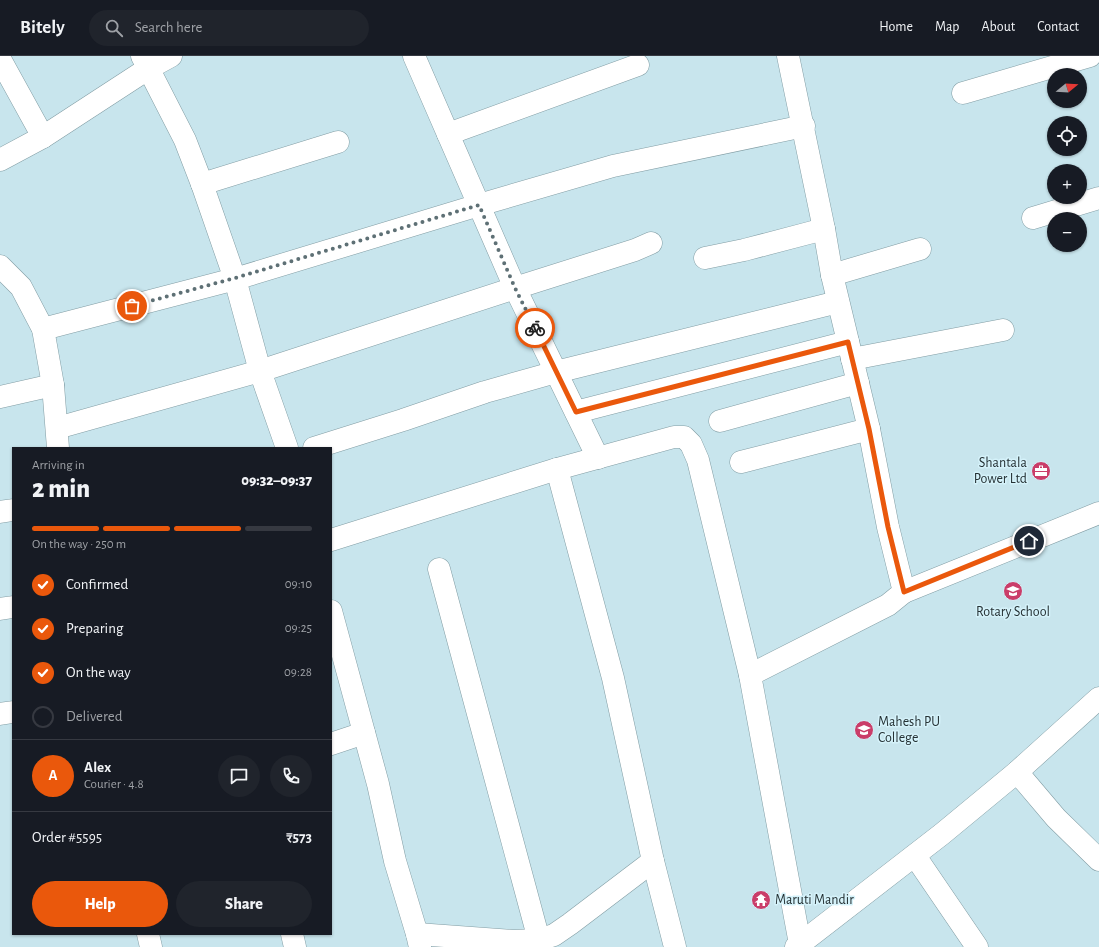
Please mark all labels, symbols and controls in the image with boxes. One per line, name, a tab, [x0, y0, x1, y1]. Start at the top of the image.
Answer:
search box	[89, 10, 369, 46]
icon: search	[103, 17, 125, 39]
text: Bitely	[20, 18, 65, 37]
text: Search here	[135, 20, 202, 35]
text: Home	[879, 20, 913, 34]
text: Map	[935, 20, 959, 34]
text: About	[981, 20, 1015, 34]
text: Contact	[1037, 20, 1079, 34]
north arrow	[1047, 68, 1087, 108]
map controls	[1047, 68, 1087, 252]
button: locate	[1047, 116, 1087, 156]
button: +	[1047, 164, 1087, 204]
button: −	[1047, 212, 1087, 252]
pin	[115, 289, 149, 323]
icon: bag	[121, 295, 143, 317]
courier	[515, 308, 555, 348]
icon: bike	[524, 317, 546, 339]
place label: Shantala Power Ltd	[974, 456, 1028, 486]
text: Arriving in	[32, 459, 85, 472]
office icon: Shantala Power Ltd	[1030, 460, 1052, 482]
text: 09:32–09:37	[241, 473, 312, 488]
text: 2 min	[32, 476, 90, 502]
pin	[1012, 524, 1046, 558]
icon: home	[1018, 530, 1040, 552]
text: On the way · 250 m	[32, 538, 126, 551]
icon: check	[32, 574, 54, 596]
text: Confirmed	[66, 577, 128, 592]
text: 09:10	[285, 578, 312, 591]
school or university icon: Rotary School	[1002, 580, 1024, 602]
place label: Rotary School	[976, 605, 1050, 619]
icon: check	[32, 618, 54, 640]
text: Preparing	[66, 621, 123, 636]
text: 09:25	[285, 622, 312, 635]
icon: check	[32, 662, 54, 684]
text: On the way	[66, 665, 131, 680]
text: 09:28	[284, 666, 312, 679]
text: Delivered	[66, 709, 123, 724]
place label: Mahesh PU College	[878, 715, 940, 745]
school or university icon: Mahesh PU College	[853, 719, 875, 741]
button: chat	[218, 755, 260, 797]
button: phone	[270, 755, 312, 797]
text: Alex	[84, 760, 111, 775]
text: A	[48, 768, 58, 783]
text: Courier · 4.8	[84, 778, 144, 791]
text: Order #5595	[32, 830, 102, 845]
text: ₹573	[286, 830, 312, 845]
button: Help	[32, 881, 168, 927]
button: Share	[176, 881, 312, 927]
temple icon: Maruti Mandir	[750, 889, 772, 911]
place label: Maruti Mandir	[775, 893, 854, 907]

